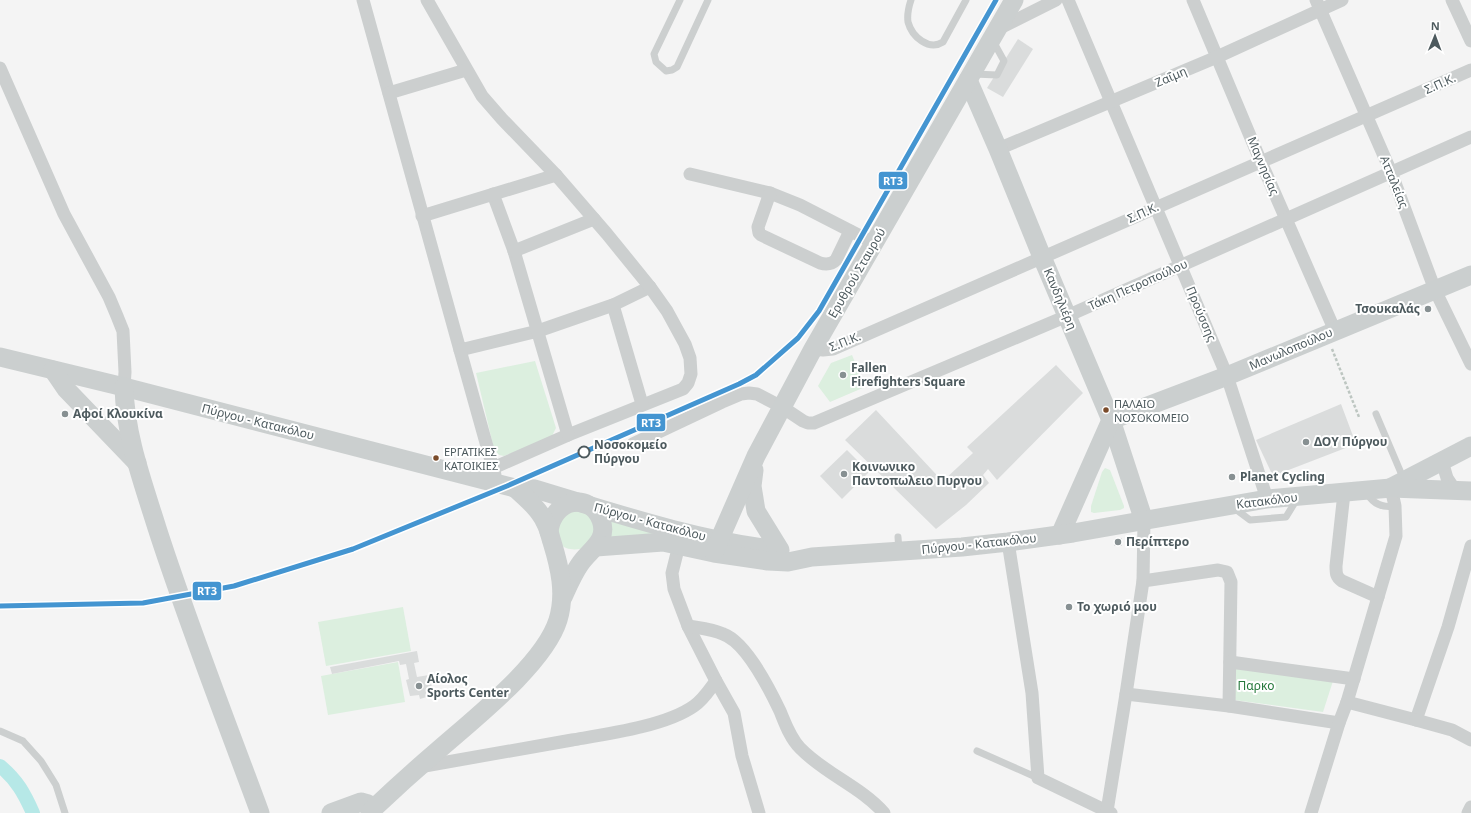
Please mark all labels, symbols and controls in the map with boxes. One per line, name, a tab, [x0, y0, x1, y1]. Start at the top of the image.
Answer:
north arrow	[1415, 16, 1455, 56]
text: N	[1431, 18, 1440, 33]
street label: Ζαΐμη	[1152, 62, 1189, 91]
street label: Σ.Π.Κ.	[1421, 69, 1458, 98]
street label: Μαγνησίας	[1243, 134, 1284, 198]
street label: Ατταλείας	[1376, 153, 1413, 211]
line badge: RT3	[878, 171, 908, 190]
text: RT3	[883, 173, 903, 188]
street label: Σ.Π.Κ.	[1124, 198, 1161, 227]
street label: Ερυθρού Σταυρού	[824, 225, 889, 321]
street label: Τάκη Πετροπούλου	[1085, 255, 1190, 314]
street label: Κανδηλιέρη	[1040, 265, 1081, 332]
street label: Προύσσης	[1182, 284, 1221, 344]
place label: Τσουκαλάς	[1355, 300, 1420, 317]
marker: Τσουκαλάς	[1423, 304, 1433, 314]
street label: Μανωλοπούλου	[1246, 323, 1335, 374]
street label: Σ.Π.Κ.	[826, 328, 863, 356]
place label: Fallen Firefighters Square	[851, 359, 965, 390]
marker: Fallen Firefighters Square	[838, 370, 848, 380]
place label: ΠΑΛΑΙΟ ΝΟΣΟΚΟΜΕΙΟ	[1114, 396, 1189, 425]
street label: Πύργου - Κατακόλου	[200, 399, 316, 444]
place label: Αφοί Κλουκίνα	[73, 405, 163, 422]
marker: ΠΑΛΑΙΟ ΝΟΣΟΚΟΜΕΙΟ	[1101, 405, 1111, 415]
marker: Αφοί Κλουκίνα	[60, 409, 70, 419]
line badge: RT3	[636, 413, 666, 432]
text: RT3	[641, 415, 661, 430]
place label: ΔΟΥ Πύργου	[1314, 433, 1387, 450]
place label: Νοσοκομείο Πύργου	[594, 436, 667, 467]
marker: ΔΟΥ Πύργου	[1301, 437, 1311, 447]
place label: ΕΡΓΑΤΙΚΕΣ ΚΑΤΟΙΚΙΕΣ	[444, 444, 498, 473]
marker: Νοσοκομείο Πύργου	[577, 445, 591, 459]
marker: ΕΡΓΑΤΙΚΕΣ ΚΑΤΟΙΚΙΕΣ	[431, 453, 441, 463]
place label: Κοινωνικο Παντοπωλειο Πυργου	[852, 458, 982, 489]
place label: Planet Cycling	[1240, 468, 1325, 485]
marker: Κοινωνικο Παντοπωλειο Πυργου	[839, 469, 849, 479]
marker: Planet Cycling	[1227, 472, 1237, 482]
street label: Κατακόλου	[1235, 488, 1299, 513]
street label: Πύργου - Κατακόλου	[592, 498, 708, 545]
street label: Πύργου - Κατακόλου	[921, 529, 1037, 558]
place label: Περίπτερο	[1126, 533, 1189, 550]
marker: Περίπτερο	[1113, 537, 1123, 547]
line badge: RT3	[192, 581, 222, 601]
text: RT3	[197, 583, 217, 598]
place label: Το χωριό μου	[1077, 598, 1157, 615]
marker: Το χωριό μου	[1064, 602, 1074, 612]
place label: Αίολος Sports Center	[427, 670, 509, 701]
park label: Παρκο	[1237, 677, 1275, 694]
marker: Αίολος Sports Center	[414, 681, 424, 691]

